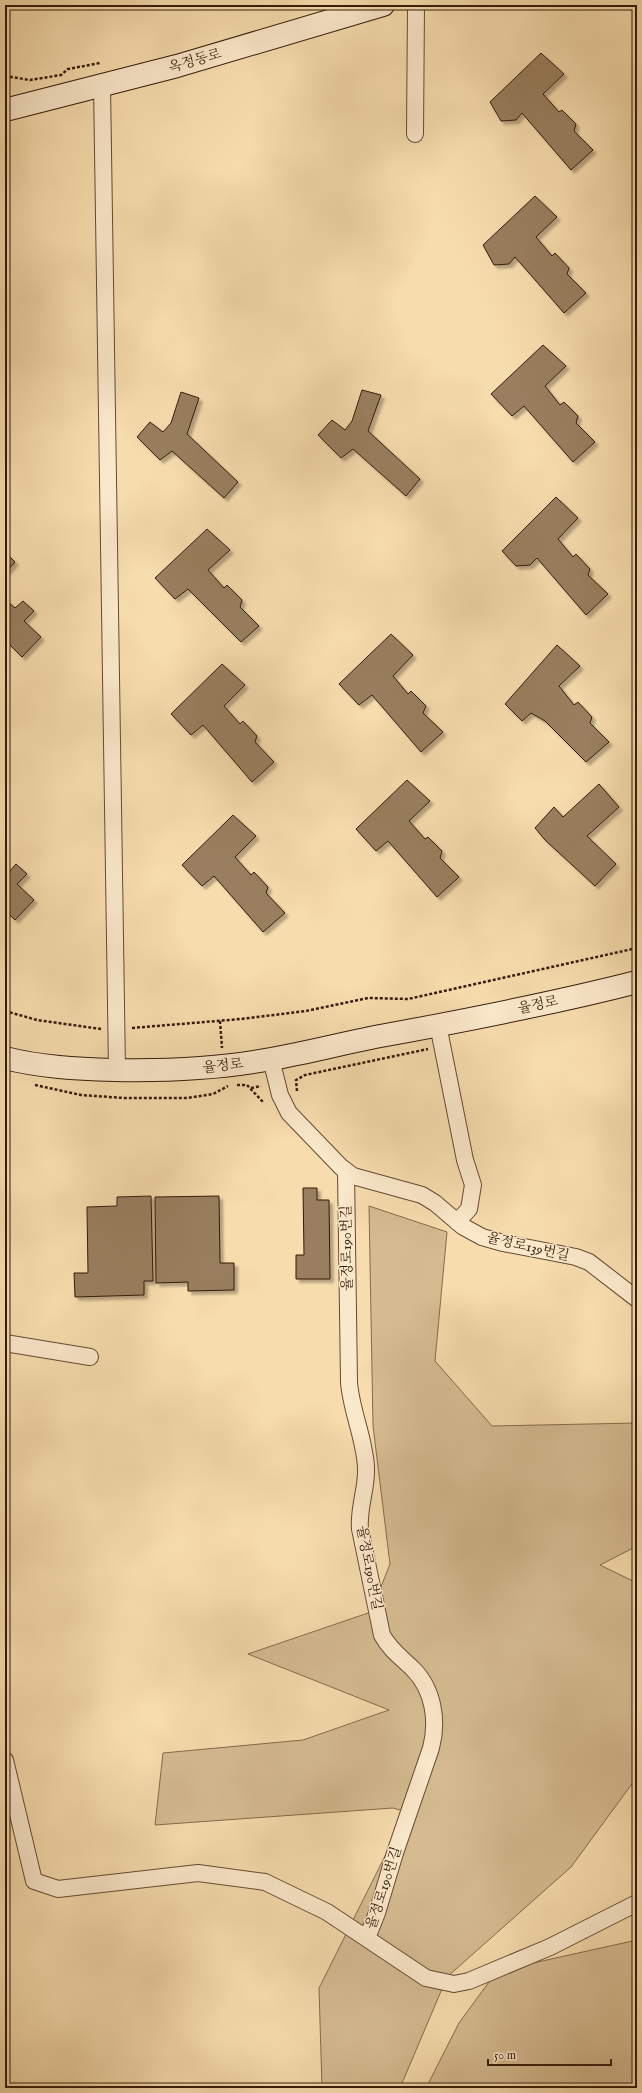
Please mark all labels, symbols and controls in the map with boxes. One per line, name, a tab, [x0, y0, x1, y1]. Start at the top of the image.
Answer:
street label: 옥정동로	[167, 45, 224, 77]
street label: 율정로	[516, 992, 560, 1018]
street label: 율정로	[202, 1055, 245, 1077]
street label: 율정로190번길	[337, 1205, 357, 1291]
street label: 율정로139번길	[485, 1229, 571, 1265]
street label: 율정로190번길	[352, 1524, 386, 1612]
street label: 율정로190번길	[362, 1844, 406, 1932]
scale bar	[488, 2041, 611, 2067]
text: 50 m	[494, 2048, 516, 2063]

